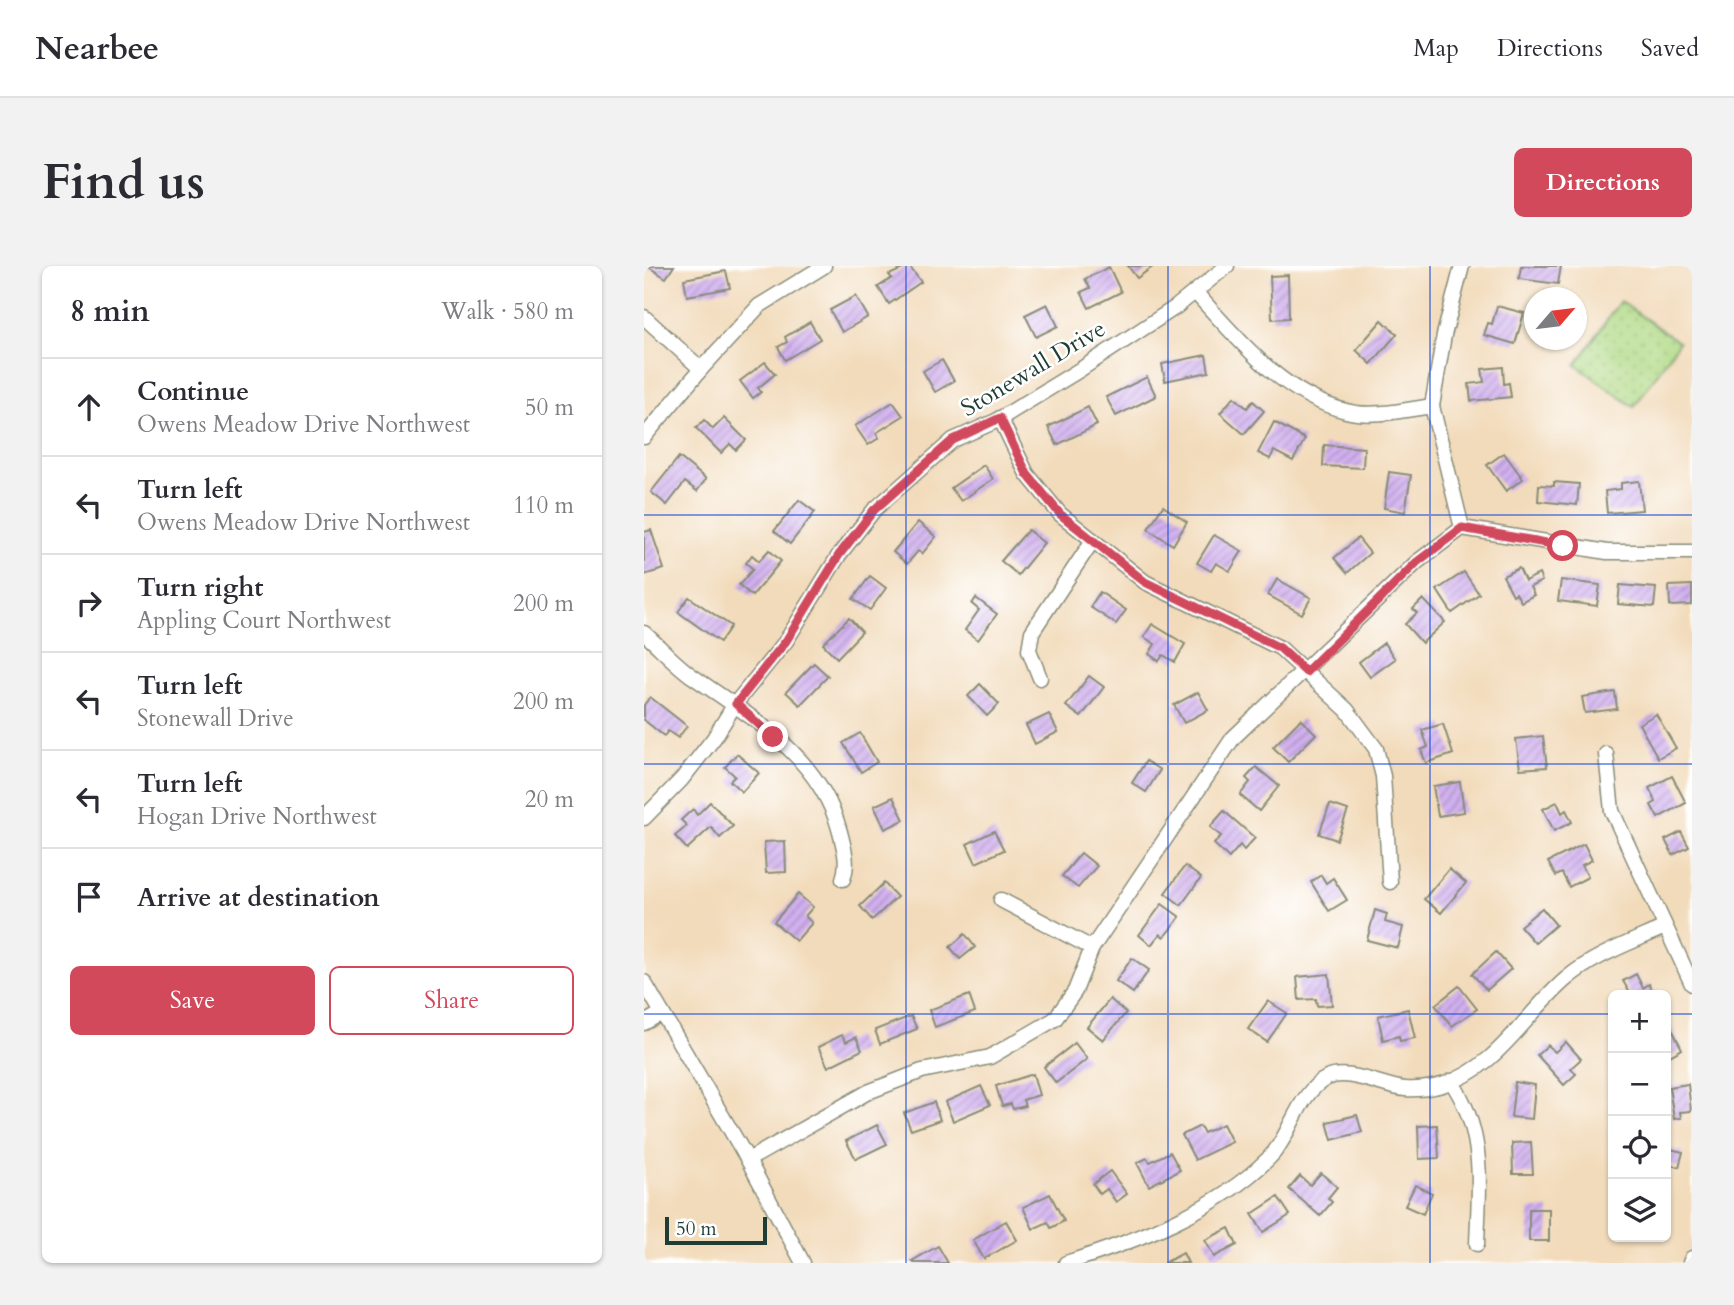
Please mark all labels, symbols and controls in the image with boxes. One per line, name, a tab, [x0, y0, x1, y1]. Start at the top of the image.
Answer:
text: Nearbee	[35, 26, 159, 71]
text: Map	[1413, 32, 1459, 65]
text: Directions	[1497, 32, 1603, 65]
text: Saved	[1641, 32, 1699, 65]
button: Directions	[1514, 148, 1692, 217]
text: Find us	[42, 149, 205, 216]
north arrow	[1524, 287, 1587, 350]
text: 8 min	[70, 291, 150, 332]
text: Walk · 580 m	[441, 296, 574, 327]
street label: Stonewall Drive	[955, 312, 1112, 425]
text: Continue	[137, 374, 249, 409]
icon: ahead	[70, 388, 108, 426]
text: 50 m	[525, 392, 574, 423]
text: Owens Meadow Drive Northwest	[137, 409, 470, 440]
text: Turn left	[137, 472, 242, 507]
icon: left	[70, 486, 108, 524]
text: 110 m	[513, 490, 574, 521]
text: Owens Meadow Drive Northwest	[137, 507, 470, 538]
route start	[1547, 530, 1578, 561]
text: Turn right	[137, 570, 264, 605]
icon: right	[70, 584, 108, 622]
text: 200 m	[513, 588, 574, 619]
text: Appling Court Northwest	[137, 605, 391, 636]
text: Turn left	[137, 668, 242, 703]
icon: left	[70, 682, 108, 720]
text: 200 m	[513, 686, 574, 717]
text: Stonewall Drive	[137, 703, 294, 734]
route end	[757, 721, 788, 752]
text: Turn left	[137, 766, 242, 801]
icon: left	[70, 780, 108, 818]
text: 20 m	[525, 784, 574, 815]
text: Hogan Drive Northwest	[137, 801, 377, 832]
icon: arrive	[70, 878, 108, 916]
text: Arrive at destination	[137, 880, 380, 915]
button: Save	[70, 966, 315, 1035]
button: Share	[329, 966, 574, 1035]
map controls	[1608, 990, 1671, 1242]
button: +	[1608, 990, 1671, 1053]
button: −	[1608, 1053, 1671, 1116]
button: locate	[1608, 1116, 1671, 1179]
button: layers	[1608, 1179, 1671, 1242]
scale bar	[665, 1214, 766, 1246]
text: 50 m	[676, 1216, 717, 1242]

